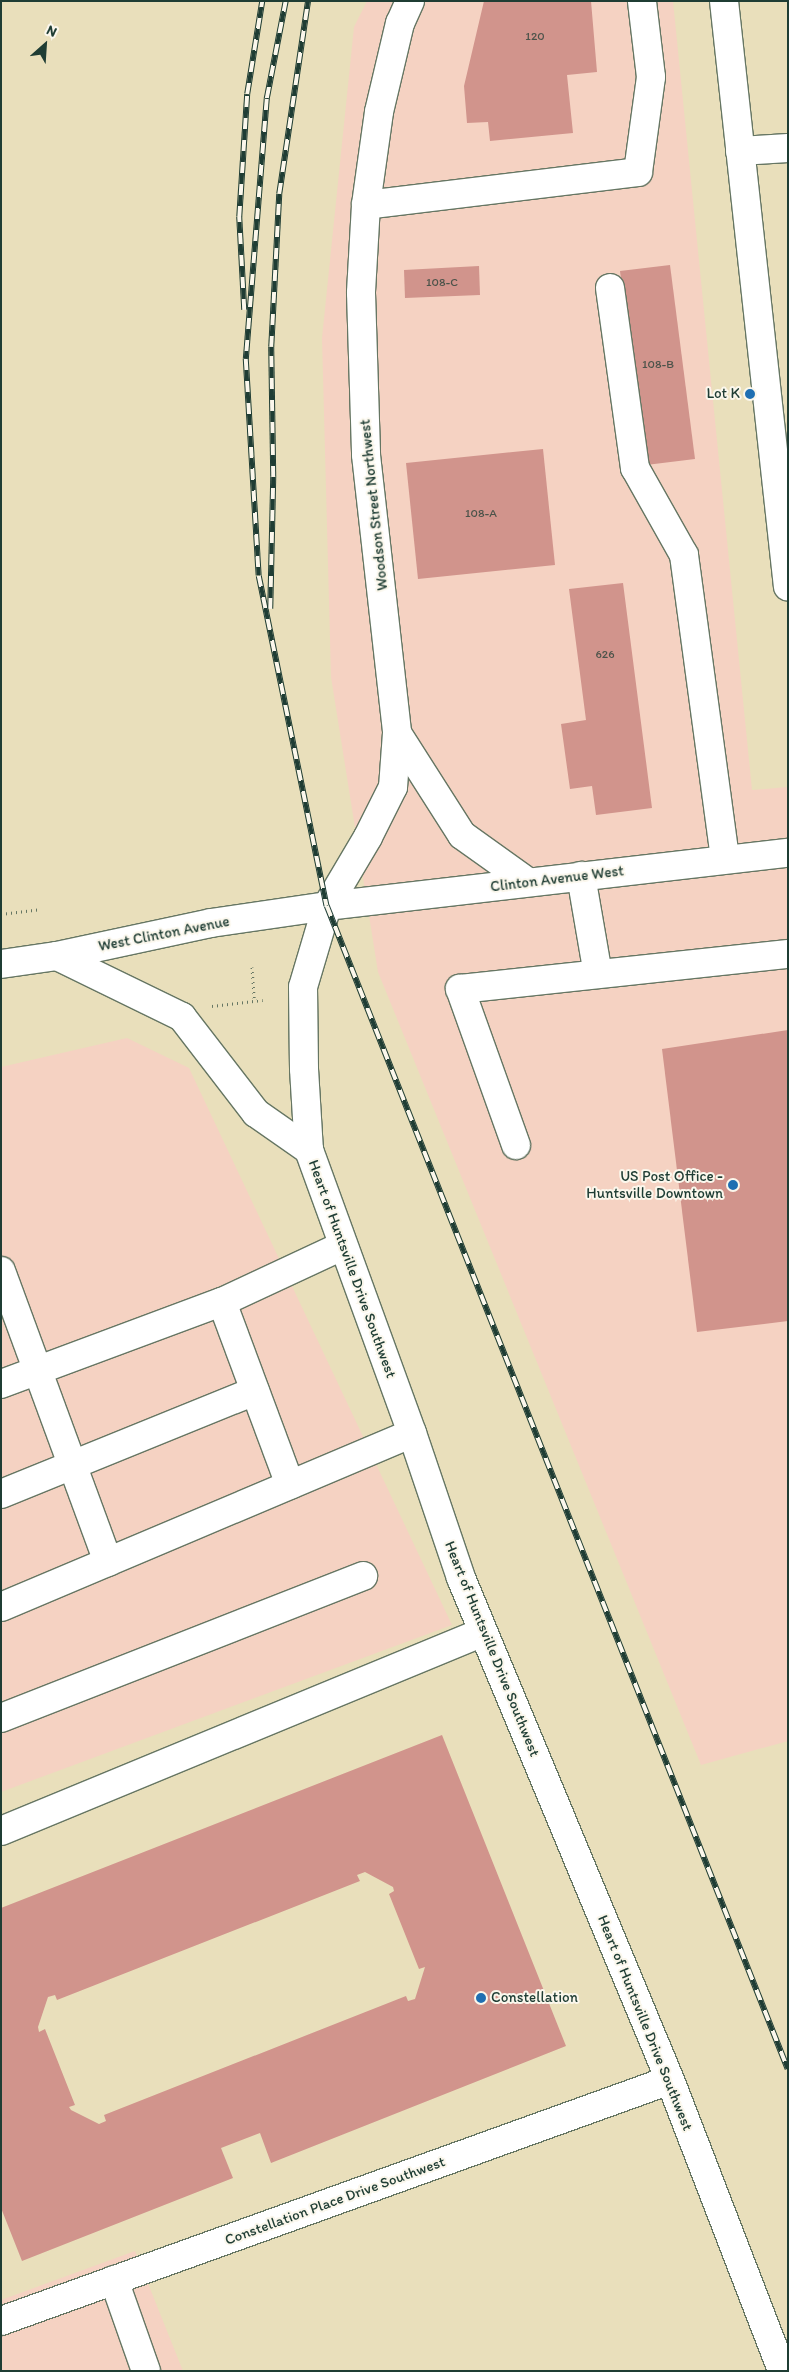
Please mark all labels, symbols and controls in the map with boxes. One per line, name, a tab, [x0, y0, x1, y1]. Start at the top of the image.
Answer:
north arrow	[20, 20, 70, 70]
text: N	[44, 21, 60, 41]
house number: 120	[525, 30, 545, 44]
house number: 108-C	[426, 276, 458, 290]
house number: 108-B	[642, 358, 674, 372]
place label: Lot K	[706, 385, 740, 403]
marker: Lot K	[744, 388, 756, 400]
street label: Woodson Street Northwest	[356, 418, 392, 592]
house number: 108-A	[465, 507, 497, 521]
house number: 626	[595, 648, 615, 662]
street label: Clinton Avenue West	[490, 862, 624, 896]
street label: West Clinton Avenue	[97, 912, 231, 956]
street label: Heart of Huntsville Drive Southwest	[304, 1158, 400, 1380]
place label: US Post Office - Huntsville Downtown	[586, 1167, 723, 1202]
marker: US Post Office - Huntsville Downtown	[727, 1179, 739, 1191]
street label: Heart of Huntsville Drive Southwest	[440, 1539, 544, 1759]
street label: Heart of Huntsville Drive Southwest	[593, 1913, 697, 2133]
place label: Constellation	[491, 1989, 578, 2007]
marker: Constellation	[475, 1992, 487, 2004]
street label: Constellation Place Drive Southwest	[222, 2153, 448, 2249]

